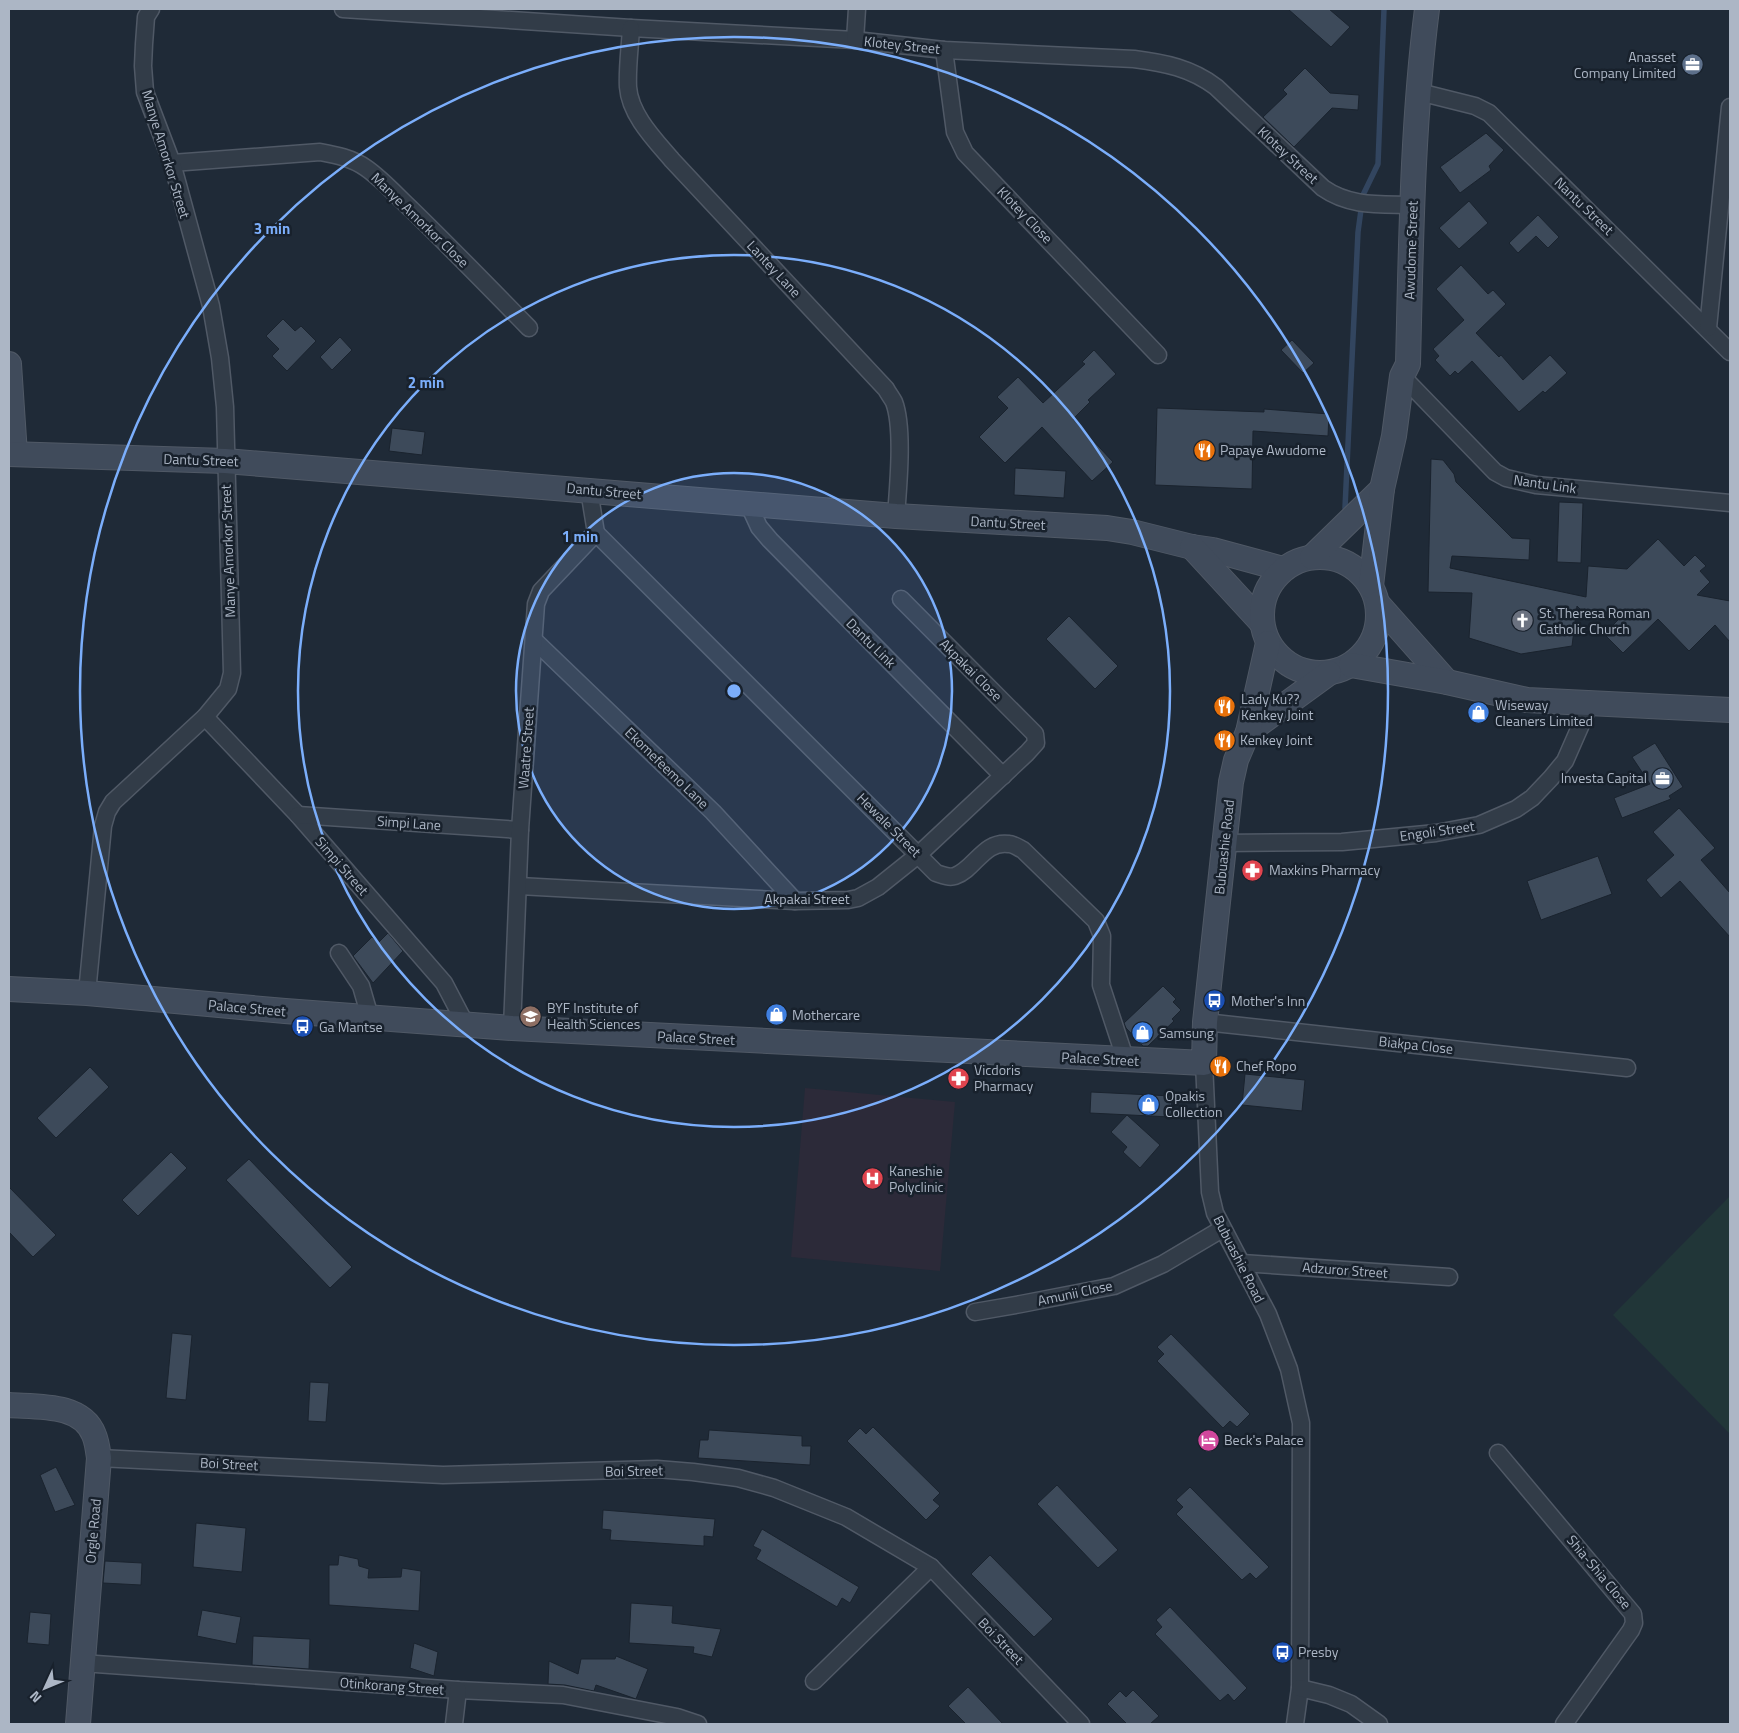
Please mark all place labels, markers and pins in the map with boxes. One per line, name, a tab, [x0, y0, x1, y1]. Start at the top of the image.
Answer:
place label: Anasset Company Limited	[1574, 46, 1676, 83]
office icon: Anasset Company Limited	[1680, 53, 1704, 77]
restaurant icon: Papaye Awudome	[1192, 438, 1216, 462]
place label: Papaye Awudome	[1220, 439, 1326, 460]
place label: St. Theresa Roman Catholic Church	[1539, 602, 1650, 639]
church icon: St. Theresa Roman Catholic Church	[1511, 609, 1535, 633]
centre of rings	[725, 682, 743, 700]
place label: Lady Ku?? Kenkey Joint	[1241, 688, 1314, 725]
place label: Wiseway Cleaners Limited	[1495, 694, 1593, 731]
restaurant icon: Lady Ku?? Kenkey Joint	[1213, 695, 1237, 719]
shop icon: Wiseway Cleaners Limited	[1467, 701, 1491, 725]
restaurant icon: Kenkey Joint	[1212, 728, 1236, 752]
place label: Kenkey Joint	[1240, 729, 1313, 750]
office icon: Investa Capital	[1651, 766, 1675, 790]
place label: Investa Capital	[1561, 767, 1647, 788]
pharmacy icon: Maxkins Pharmacy	[1241, 858, 1265, 882]
place label: Maxkins Pharmacy	[1269, 859, 1380, 880]
bus stop icon: Mother's Inn	[1203, 989, 1227, 1013]
place label: Mother's Inn	[1231, 990, 1305, 1011]
place label: BYF Institute of Health Sciences	[547, 997, 640, 1034]
shop icon: Mothercare	[764, 1003, 788, 1027]
school or university icon: BYF Institute of Health Sciences	[519, 1004, 543, 1028]
place label: Mothercare	[792, 1004, 860, 1025]
bus stop icon: Ga Mantse	[291, 1015, 315, 1039]
place label: Ga Mantse	[319, 1016, 382, 1037]
shop icon: Samsung	[1131, 1021, 1155, 1045]
place label: Samsung	[1159, 1022, 1214, 1043]
restaurant icon: Chef Ropo	[1208, 1054, 1232, 1078]
place label: Chef Ropo	[1236, 1055, 1297, 1076]
place label: Vicdoris Pharmacy	[974, 1059, 1033, 1096]
pharmacy icon: Vicdoris Pharmacy	[946, 1066, 970, 1090]
place label: Opakis Collection	[1165, 1085, 1222, 1122]
shop icon: Opakis Collection	[1137, 1092, 1161, 1116]
place label: Kaneshie Polyclinic	[889, 1160, 944, 1197]
hospital icon: Kaneshie Polyclinic	[861, 1167, 885, 1191]
hotel icon: Beck's Palace	[1196, 1428, 1220, 1452]
place label: Beck's Palace	[1224, 1429, 1304, 1450]
bus stop icon: Presby	[1270, 1640, 1294, 1664]
place label: Presby	[1298, 1641, 1339, 1662]

